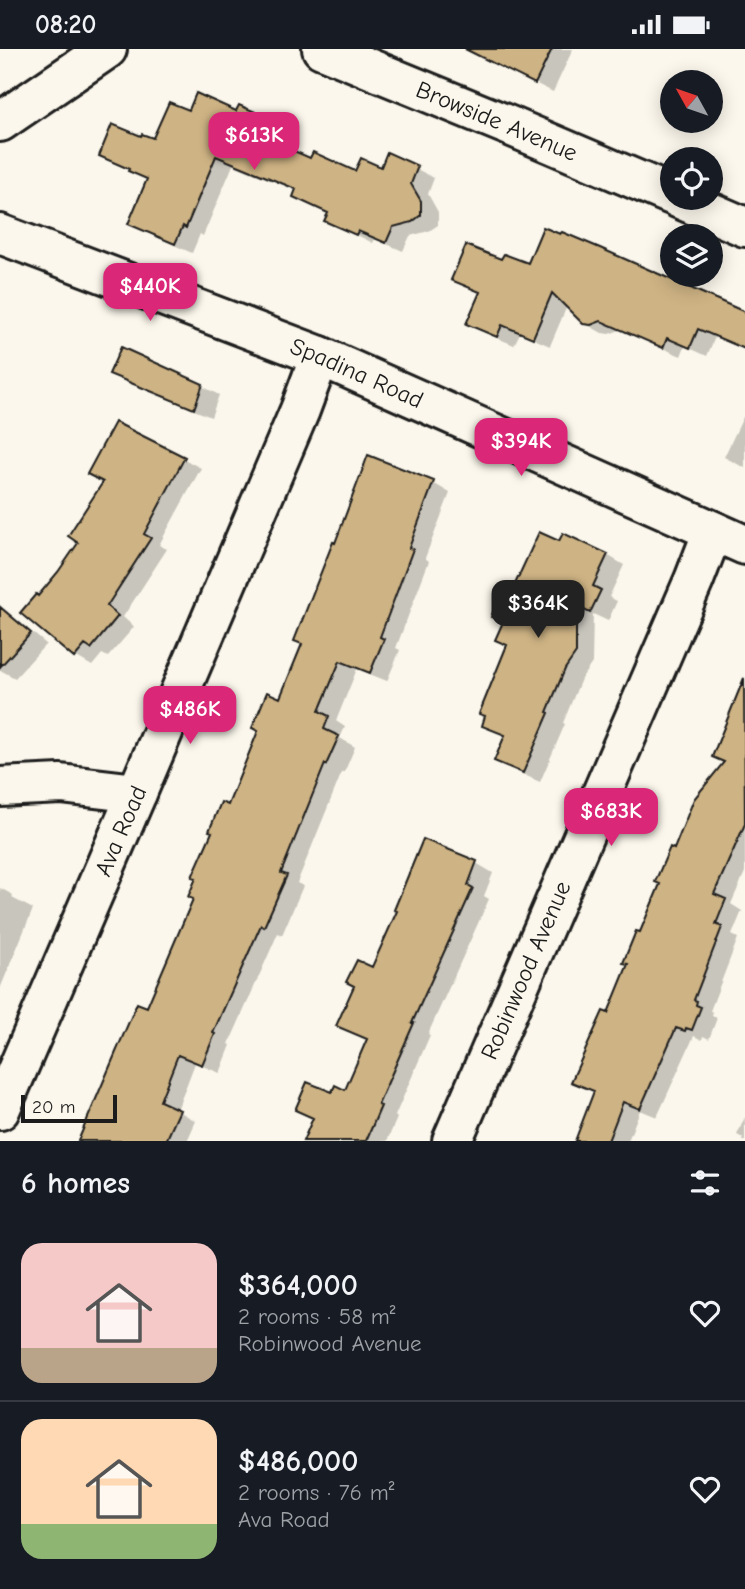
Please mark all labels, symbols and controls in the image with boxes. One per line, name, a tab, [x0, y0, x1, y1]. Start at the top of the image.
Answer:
text: 08:20	[35, 10, 96, 40]
north arrow	[660, 70, 723, 133]
map controls	[660, 70, 723, 287]
street label: Browside Avenue	[412, 75, 582, 167]
pin: $613K	[205, 113, 303, 172]
text: $613K	[224, 121, 284, 148]
button: locate	[660, 147, 723, 210]
button: layers	[660, 224, 723, 287]
pin: $440K	[101, 264, 199, 323]
text: $440K	[119, 272, 181, 299]
street label: Spadina Road	[286, 332, 428, 414]
pin: $394K	[472, 419, 570, 478]
text: $394K	[491, 427, 551, 454]
pin: $364K	[489, 581, 587, 640]
text: $364K	[508, 589, 568, 616]
pin: $486K	[141, 687, 239, 746]
text: $486K	[159, 695, 221, 722]
street label: Ava Road	[89, 781, 152, 880]
pin: $683K	[562, 789, 660, 848]
text: $683K	[580, 797, 642, 824]
street label: Robinwood Avenue	[475, 877, 576, 1064]
scale bar	[21, 1092, 117, 1124]
text: 20 m	[32, 1096, 76, 1118]
icon: filters	[686, 1164, 724, 1202]
text: 6 homes	[21, 1166, 130, 1201]
text: $364,000	[238, 1268, 358, 1303]
icon: home	[77, 1271, 161, 1355]
icon: heart	[686, 1294, 724, 1332]
text: 2 rooms · 58 m²	[238, 1303, 396, 1330]
text: Robinwood Avenue	[238, 1330, 421, 1357]
text: $486,000	[238, 1444, 358, 1479]
icon: home	[77, 1447, 161, 1531]
icon: heart	[686, 1470, 724, 1508]
text: 2 rooms · 76 m²	[238, 1479, 394, 1506]
text: Ava Road	[238, 1506, 330, 1533]

